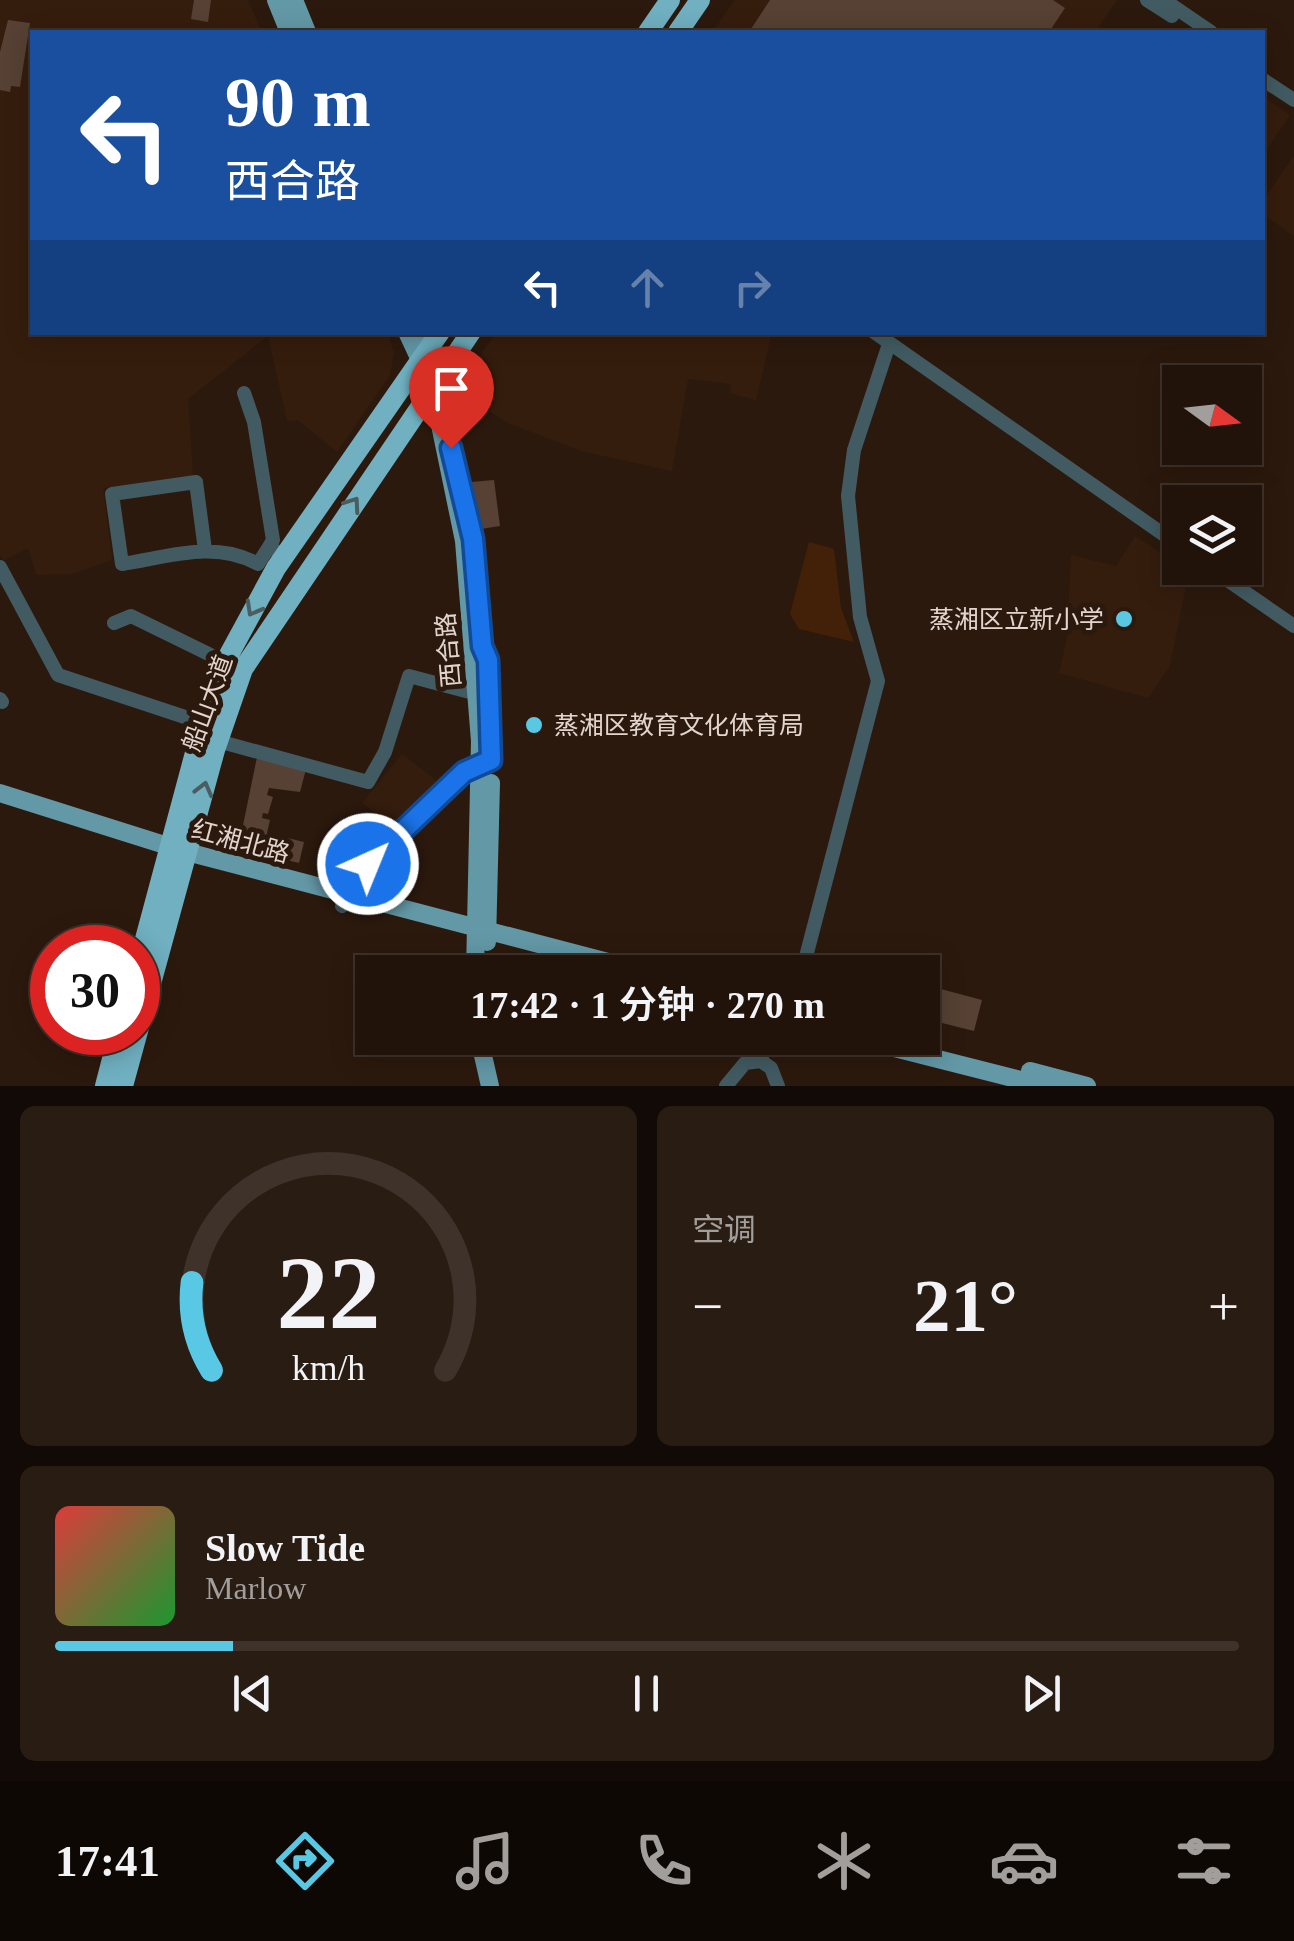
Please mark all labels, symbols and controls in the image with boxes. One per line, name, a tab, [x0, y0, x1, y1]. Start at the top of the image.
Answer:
text: 90 m	[225, 64, 371, 141]
icon: left	[60, 70, 190, 200]
text: 西合路	[225, 157, 360, 207]
icon: left	[515, 260, 570, 315]
icon: ahead	[620, 260, 675, 315]
icon: right	[725, 260, 780, 315]
pin	[409, 346, 494, 449]
icon: arrive	[424, 361, 479, 416]
north arrow	[1162, 365, 1262, 465]
map controls	[1162, 365, 1262, 585]
button: layers	[1162, 485, 1262, 585]
one-way arrow	[341, 496, 359, 515]
one-way arrow	[246, 599, 265, 617]
place label: 蒸湘区立新小学	[929, 606, 1104, 633]
marker: 蒸湘区立新小学	[1113, 608, 1135, 630]
street label: 西合路	[432, 611, 465, 688]
street label: 船山大道	[178, 652, 237, 755]
place label: 蒸湘区教育文化体育局	[554, 712, 804, 739]
marker: 蒸湘区教育文化体育局	[523, 714, 545, 736]
one-way arrow	[193, 781, 214, 798]
position arrow	[316, 812, 420, 916]
street label: 红湘北路	[189, 815, 293, 867]
speed limit sign: 30	[30, 925, 160, 1055]
text: 17:42 · 1 分钟 · 270 m	[470, 984, 825, 1026]
text: 空调	[692, 1212, 756, 1248]
text: 22	[277, 1235, 381, 1350]
text: 21°	[913, 1264, 1018, 1347]
text: −	[692, 1276, 723, 1337]
text: +	[1208, 1276, 1239, 1337]
text: km/h	[292, 1348, 365, 1388]
text: Slow Tide	[205, 1527, 365, 1569]
text: Marlow	[205, 1570, 306, 1606]
icon: previous	[225, 1666, 280, 1721]
icon: pause	[619, 1666, 674, 1721]
icon: next	[1014, 1666, 1069, 1721]
icon: directions	[270, 1826, 340, 1896]
icon: music	[450, 1826, 520, 1896]
icon: phone	[629, 1826, 699, 1896]
icon: climate	[809, 1826, 879, 1896]
icon: car	[989, 1826, 1059, 1896]
icon: filters	[1169, 1826, 1239, 1896]
text: 17:41	[55, 1836, 160, 1886]

